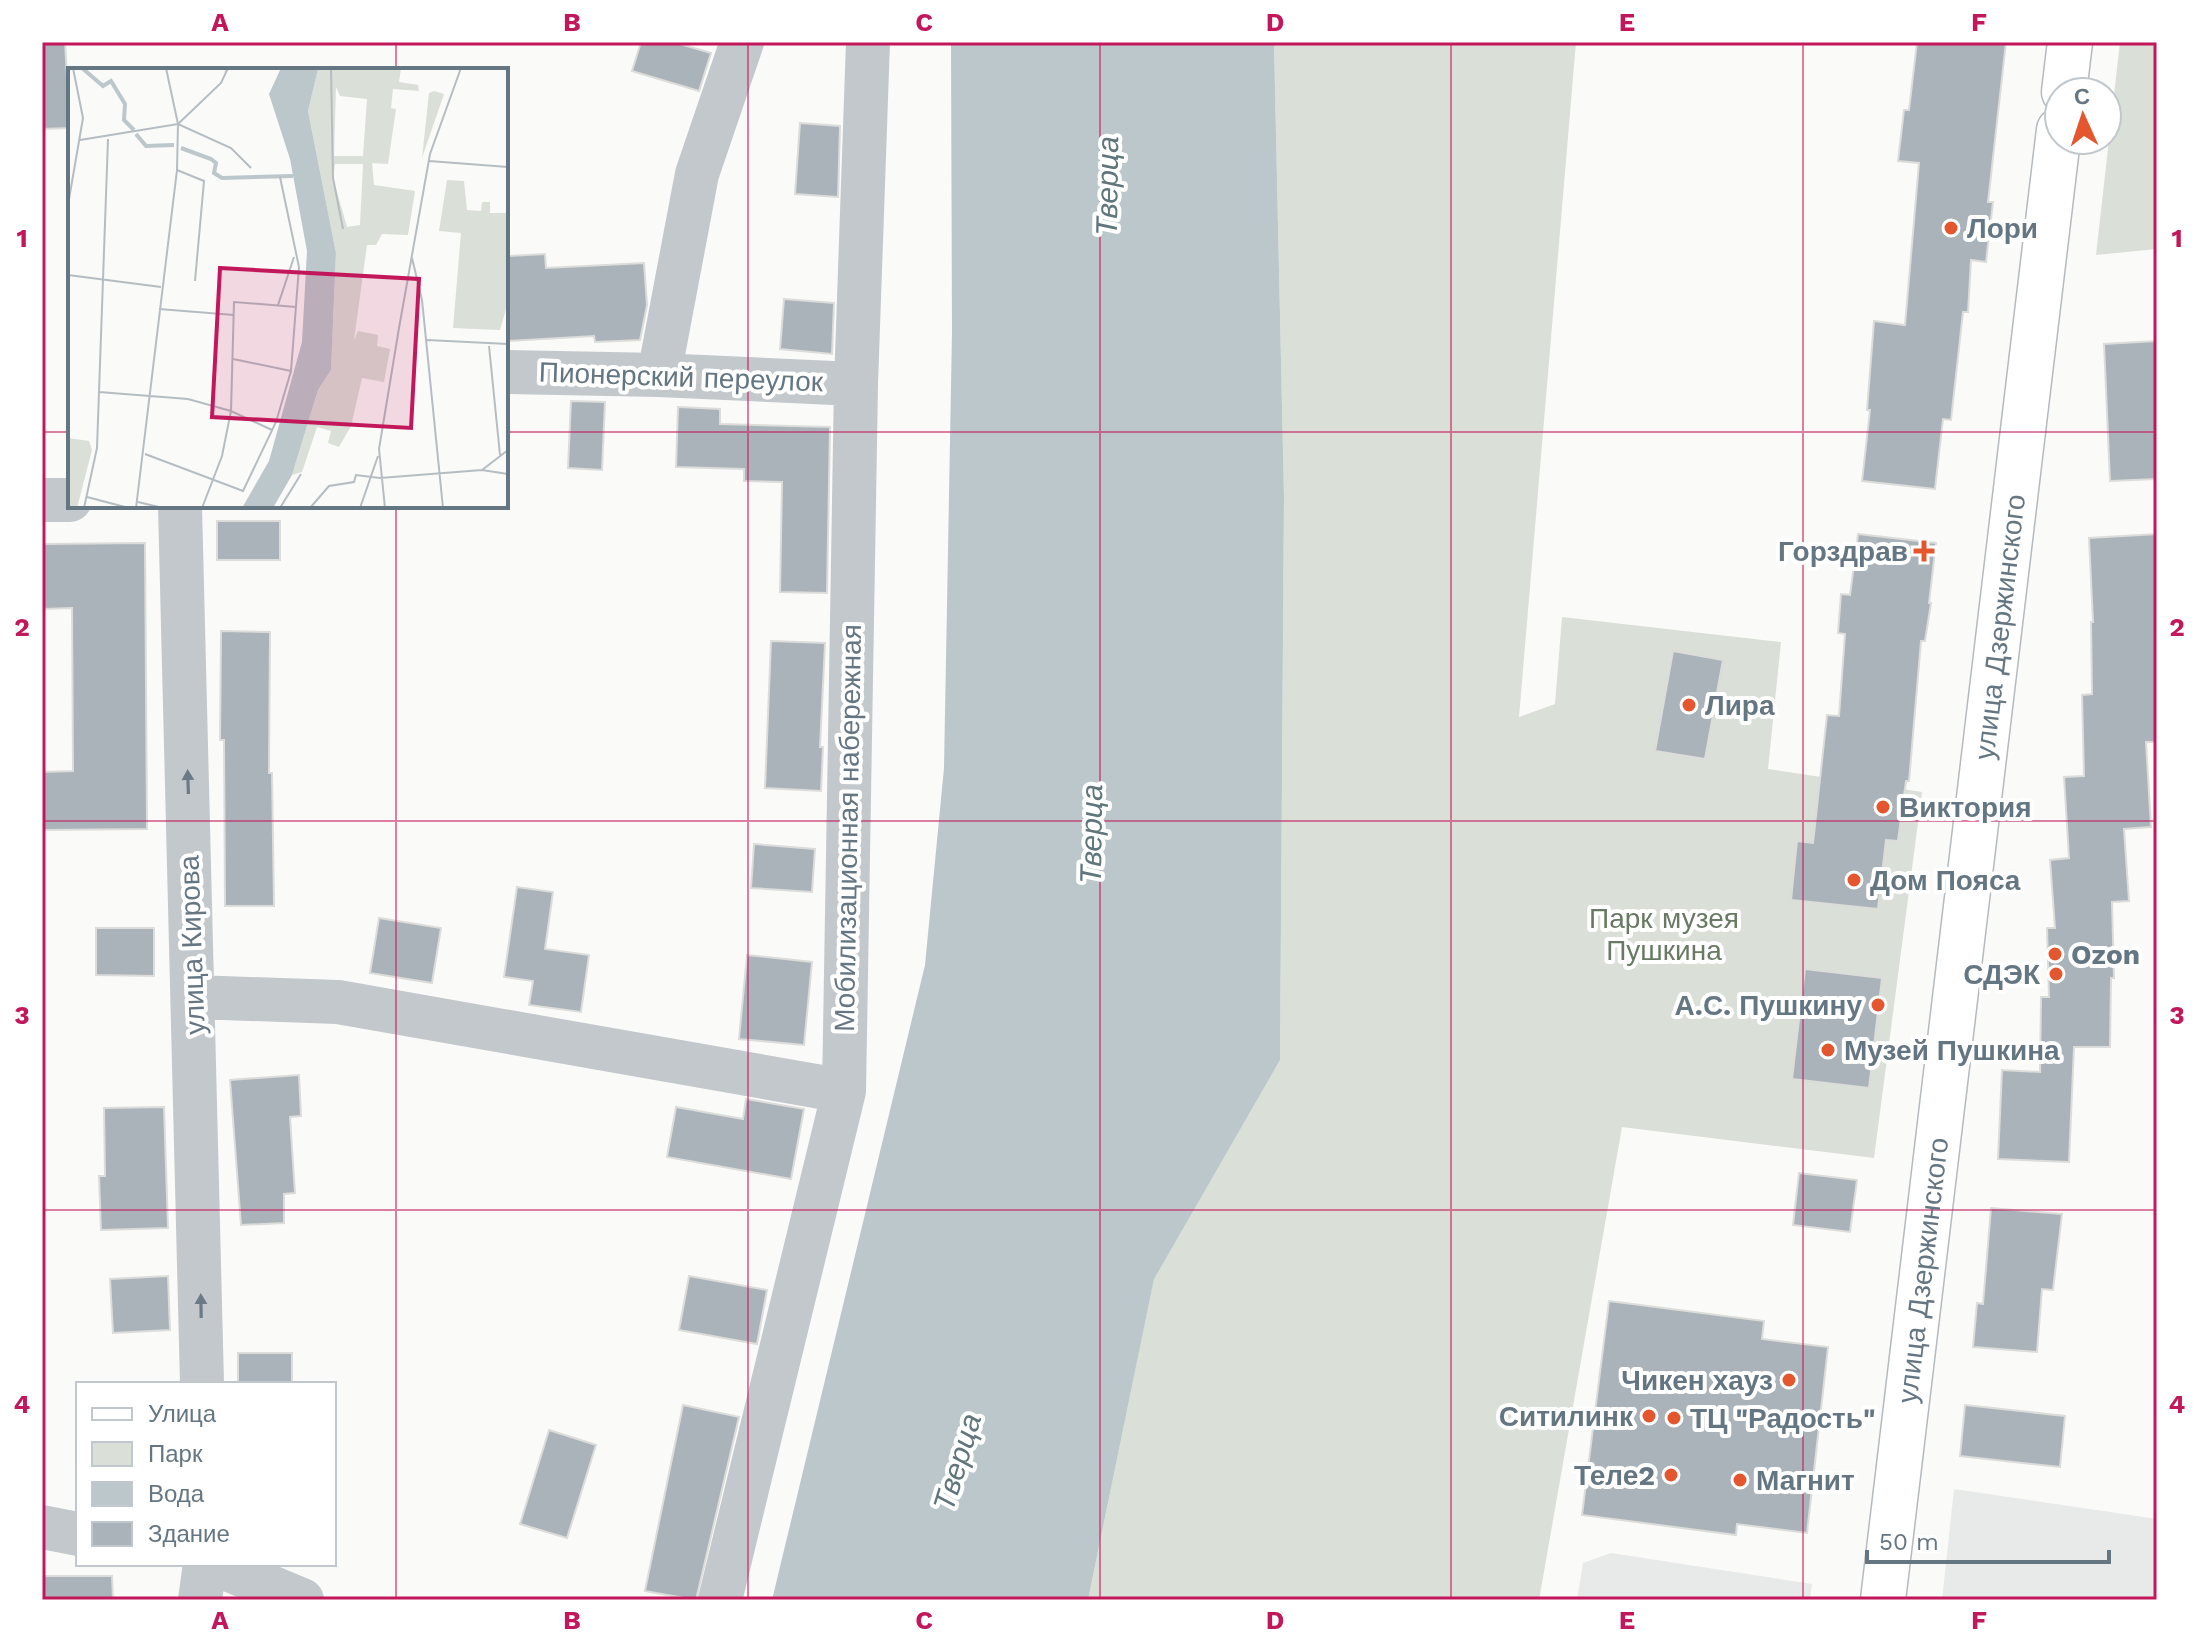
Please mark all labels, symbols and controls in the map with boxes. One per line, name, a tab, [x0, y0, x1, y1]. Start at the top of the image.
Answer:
text: A	[211, 7, 229, 37]
text: B	[563, 7, 581, 37]
text: C	[915, 7, 933, 37]
text: D	[1266, 7, 1284, 37]
text: E	[1619, 7, 1635, 37]
text: F	[1971, 7, 1987, 37]
inset map	[68, 68, 508, 508]
north arrow	[2043, 76, 2123, 156]
text: С	[2073, 84, 2091, 109]
water label: Тверца	[1089, 136, 1125, 236]
place label: Лори	[1967, 212, 2038, 245]
marker: Лори	[1942, 219, 1960, 237]
text: 1	[16, 223, 28, 253]
text: 1	[2171, 223, 2183, 253]
street label: Пионерский переулок	[538, 356, 824, 398]
street label: улица Дзержинского	[1967, 492, 2032, 762]
place label: Горздрав	[1778, 535, 1908, 568]
marker: Горздрав	[1915, 542, 1933, 560]
text: 2	[14, 612, 30, 642]
text: 2	[2169, 612, 2185, 642]
street label: Мобилизационная набережная	[828, 624, 868, 1032]
place label: Лира	[1705, 689, 1775, 722]
marker: Лира	[1680, 696, 1698, 714]
one-way arrow	[181, 769, 194, 794]
water label: Тверца	[1073, 784, 1109, 884]
place label: Виктория	[1899, 791, 2032, 824]
marker: Виктория	[1874, 798, 1892, 816]
street label: улица Кирова	[172, 854, 212, 1035]
place label: Дом Пояса	[1870, 864, 2021, 897]
marker: Дом Пояса	[1845, 871, 1863, 889]
park label: Парк музея Пушкина	[1589, 902, 1739, 967]
place label: Ozon	[2071, 938, 2140, 971]
marker: Ozon	[2046, 945, 2064, 963]
place label: СДЭК	[1963, 958, 2041, 991]
marker: СДЭК	[2047, 965, 2065, 983]
place label: А.С. Пушкину	[1675, 989, 1862, 1022]
marker: А.С. Пушкину	[1869, 996, 1887, 1014]
text: 3	[14, 1000, 30, 1030]
text: 3	[2169, 1000, 2185, 1030]
place label: Музей Пушкина	[1844, 1034, 2060, 1067]
marker: Музей Пушкина	[1819, 1041, 1837, 1059]
street label: улица Дзержинского	[1890, 1136, 1955, 1405]
one-way arrow	[194, 1293, 207, 1318]
place label: Чикен хауз	[1621, 1364, 1773, 1397]
marker: Чикен хауз	[1780, 1371, 1798, 1389]
legend	[76, 1382, 336, 1566]
text: 4	[14, 1389, 31, 1419]
text: 4	[2169, 1389, 2186, 1419]
text: Улица	[148, 1400, 217, 1428]
place label: Ситилинк	[1499, 1400, 1634, 1433]
place label: ТЦ "Радость"	[1690, 1402, 1875, 1435]
marker: Ситилинк	[1640, 1407, 1658, 1425]
water label: Тверца	[926, 1409, 988, 1515]
marker: ТЦ "Радость"	[1665, 1409, 1683, 1427]
text: Парк	[148, 1440, 203, 1468]
place label: Теле2	[1574, 1459, 1655, 1492]
place label: Магнит	[1756, 1464, 1855, 1497]
marker: Теле2	[1662, 1466, 1680, 1484]
marker: Магнит	[1731, 1471, 1749, 1489]
text: Вода	[148, 1480, 205, 1508]
scale bar	[1867, 1514, 2109, 1564]
text: Здание	[148, 1520, 230, 1548]
text: 50 m	[1879, 1528, 1939, 1556]
text: A	[211, 1605, 229, 1635]
text: B	[563, 1605, 581, 1635]
text: C	[915, 1605, 933, 1635]
text: D	[1266, 1605, 1284, 1635]
text: E	[1619, 1605, 1635, 1635]
text: F	[1971, 1605, 1987, 1635]

